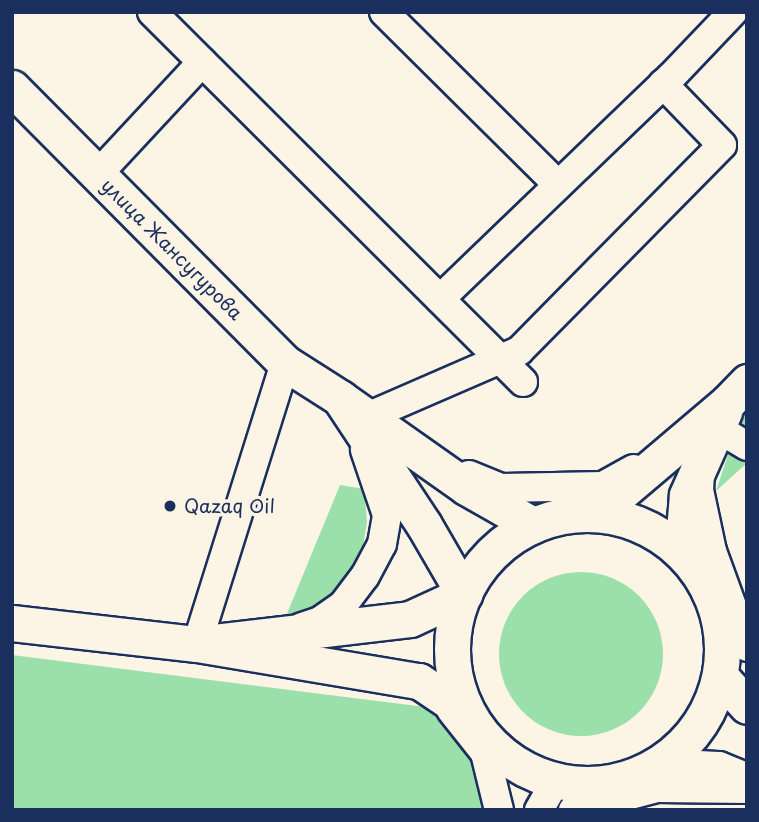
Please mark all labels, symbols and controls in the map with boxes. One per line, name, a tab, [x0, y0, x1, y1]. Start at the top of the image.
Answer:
street label: улица Жансугурова	[96, 173, 248, 325]
place label: Qazaq Oil	[184, 495, 275, 517]
marker: Qazaq Oil	[162, 498, 178, 514]

